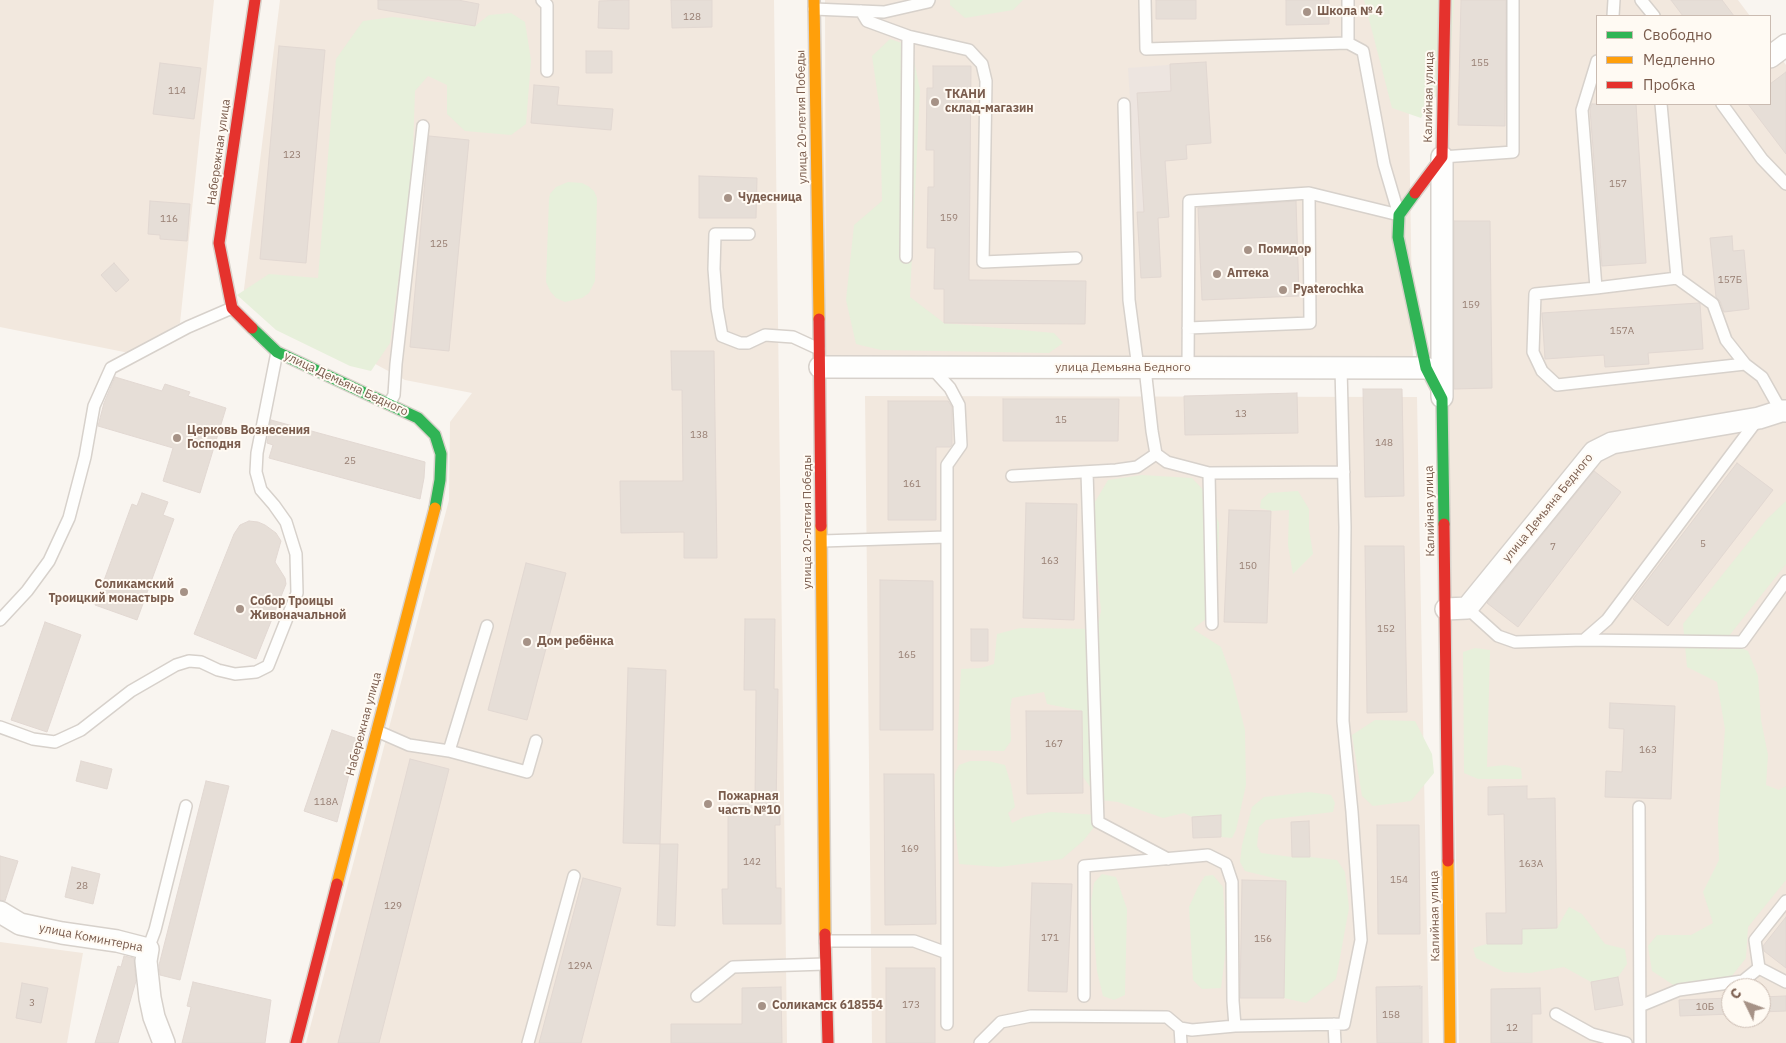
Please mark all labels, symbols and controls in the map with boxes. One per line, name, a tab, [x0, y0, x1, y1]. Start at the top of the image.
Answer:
place label: Школа № 4	[1317, 5, 1383, 19]
marker: Школа № 4	[1301, 6, 1313, 18]
house number: 128	[683, 11, 701, 23]
legend	[1596, 15, 1771, 105]
text: Свободно	[1643, 25, 1712, 44]
street label: улица 20-летия Победы	[794, 50, 810, 184]
text: Медленно	[1643, 50, 1715, 69]
street label: Калийная улица	[1421, 51, 1437, 143]
house number: 155	[1471, 57, 1489, 69]
text: Пробка	[1643, 75, 1695, 94]
house number: 114	[168, 85, 186, 97]
place label: ТКАНИ склад-магазин	[945, 88, 1034, 116]
marker: ТКАНИ склад-магазин	[929, 96, 941, 108]
street label: Набережная улица	[204, 98, 234, 206]
house number: 123	[283, 149, 301, 161]
house number: 157	[1609, 178, 1627, 190]
place label: Чудесница	[738, 191, 802, 205]
marker: Чудесница	[722, 192, 734, 204]
house number: 159	[940, 212, 958, 224]
house number: 116	[160, 213, 178, 225]
house number: 125	[430, 238, 448, 250]
place label: Помидор	[1258, 243, 1311, 257]
marker: Помидор	[1242, 244, 1254, 256]
place label: Аптека	[1227, 267, 1269, 281]
marker: Аптека	[1211, 268, 1223, 280]
house number: 157Б	[1718, 274, 1742, 286]
place label: Pyaterochka	[1293, 283, 1364, 297]
marker: Pyaterochka	[1277, 284, 1289, 296]
house number: 159	[1462, 299, 1480, 311]
house number: 157А	[1610, 325, 1634, 337]
street label: улица Демьяна Бедного	[282, 349, 410, 419]
street label: улица Демьяна Бедного	[1055, 361, 1191, 375]
house number: 13	[1235, 408, 1247, 420]
house number: 15	[1055, 414, 1067, 426]
place label: Церковь Вознесения Господня	[187, 424, 310, 452]
house number: 138	[690, 429, 708, 441]
marker: Церковь Вознесения Господня	[171, 432, 183, 444]
house number: 148	[1375, 437, 1393, 449]
street label: улица Демьяна Бедного	[1500, 451, 1596, 565]
house number: 25	[344, 455, 356, 467]
street label: улица 20-летия Победы	[801, 455, 815, 589]
street label: Калийная улица	[1422, 465, 1438, 557]
house number: 161	[903, 478, 921, 490]
house number: 5	[1700, 538, 1706, 550]
house number: 7	[1550, 541, 1556, 553]
house number: 163	[1041, 555, 1059, 567]
house number: 150	[1239, 560, 1257, 572]
place label: Соликамский Троицкий монастырь	[48, 578, 174, 606]
marker: Соликамский Троицкий монастырь	[178, 586, 190, 598]
place label: Собор Троицы Живоначальной	[250, 595, 346, 623]
marker: Собор Троицы Живоначальной	[234, 603, 246, 615]
house number: 152	[1377, 623, 1395, 635]
place label: Дом ребёнка	[537, 635, 614, 649]
marker: Дом ребёнка	[521, 636, 533, 648]
house number: 165	[898, 649, 916, 661]
street label: Набережная улица	[343, 671, 385, 777]
house number: 167	[1045, 738, 1063, 750]
house number: 163	[1639, 744, 1657, 756]
place label: Пожарная часть №10	[718, 790, 781, 818]
house number: 118А	[314, 796, 338, 808]
marker: Пожарная часть №10	[702, 798, 714, 810]
house number: 169	[901, 843, 919, 855]
house number: 142	[743, 856, 761, 868]
house number: 163А	[1519, 858, 1543, 870]
street label: Калийная улица	[1427, 870, 1443, 962]
house number: 154	[1390, 874, 1408, 886]
house number: 28	[76, 880, 88, 892]
house number: 129	[384, 900, 402, 912]
street label: улица Коминтерна	[38, 921, 144, 955]
house number: 171	[1041, 932, 1059, 944]
house number: 156	[1254, 933, 1272, 945]
house number: 129А	[568, 960, 592, 972]
north arrow	[1721, 978, 1771, 1028]
text: С	[1726, 984, 1745, 1003]
house number: 3	[29, 997, 35, 1009]
place label: Соликамск 618554	[772, 999, 883, 1013]
house number: 173	[902, 999, 920, 1011]
marker: Соликамск 618554	[756, 1000, 768, 1012]
house number: 10Б	[1696, 1001, 1714, 1013]
house number: 158	[1382, 1009, 1400, 1021]
house number: 12	[1506, 1022, 1518, 1034]

